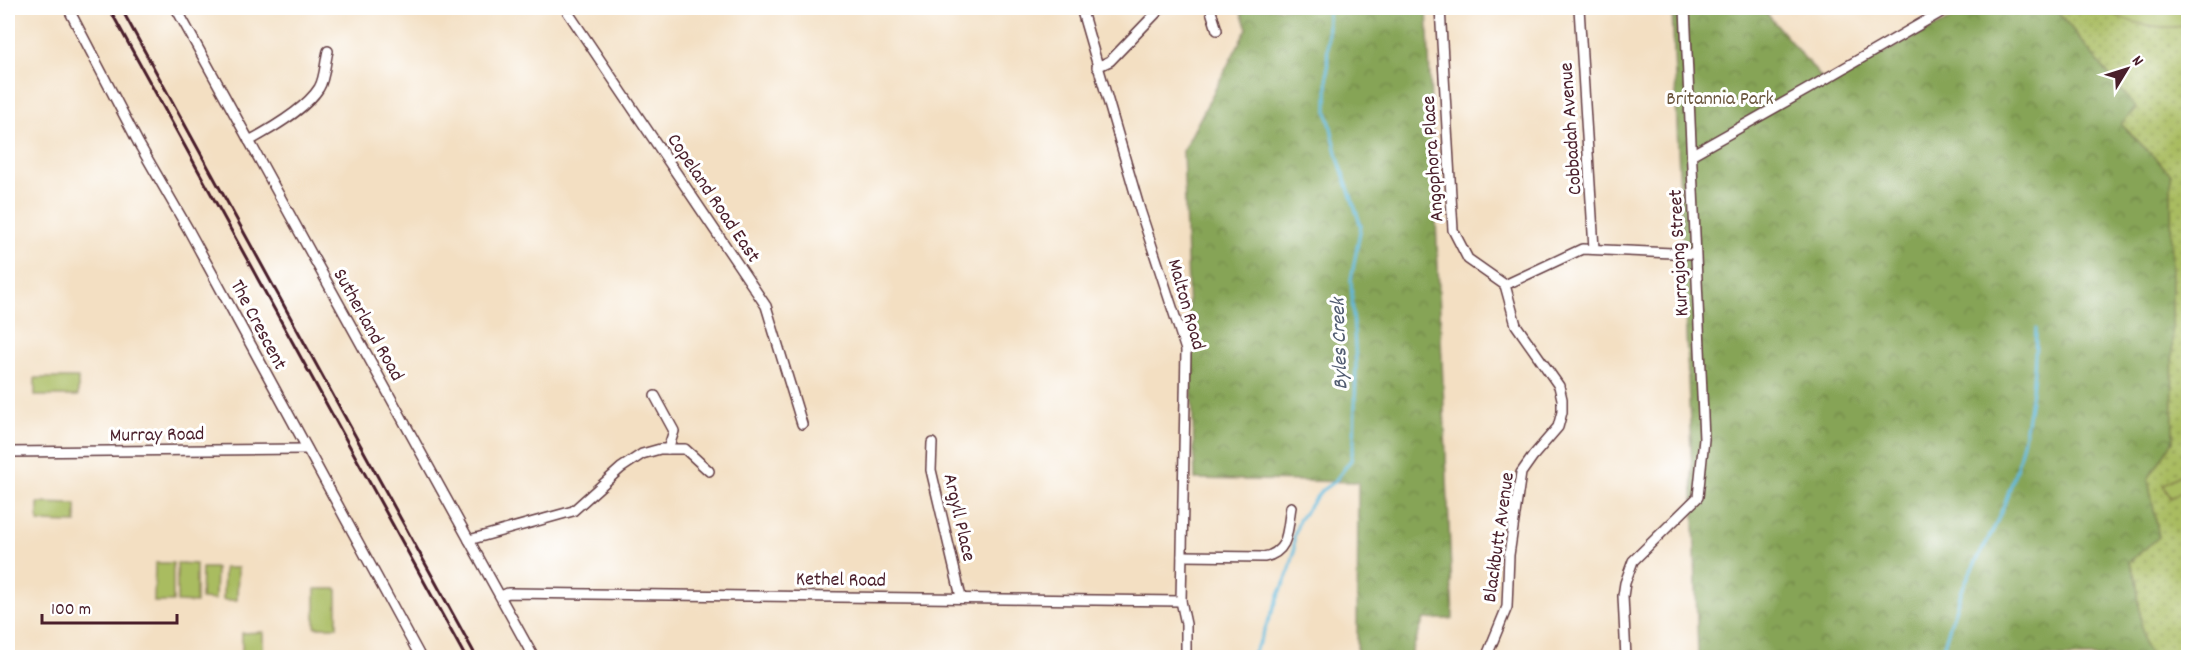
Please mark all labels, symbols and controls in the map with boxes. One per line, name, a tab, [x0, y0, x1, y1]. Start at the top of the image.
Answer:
north arrow	[2097, 39, 2157, 99]
text: N	[2125, 51, 2148, 72]
street label: Cobbadah Avenue	[1553, 61, 1591, 196]
park label: Britannia Park	[1666, 86, 1774, 114]
street label: Angophora Place	[1416, 95, 1452, 223]
street label: Copeland Road East	[659, 129, 766, 269]
street label: Kurrajong Street	[1663, 188, 1697, 317]
street label: Malton Road	[1159, 256, 1211, 354]
street label: Sutherland Road	[325, 264, 410, 387]
street label: The Crescent	[222, 275, 293, 375]
water label: Byles Creek	[1324, 295, 1358, 390]
street label: Murray Road	[109, 421, 205, 451]
street label: Blackbutt Avenue	[1477, 470, 1523, 604]
street label: Argyll Place	[934, 471, 982, 565]
street label: Kethel Road	[796, 566, 886, 596]
scale bar	[42, 587, 177, 625]
text: 100 m	[51, 598, 91, 623]

